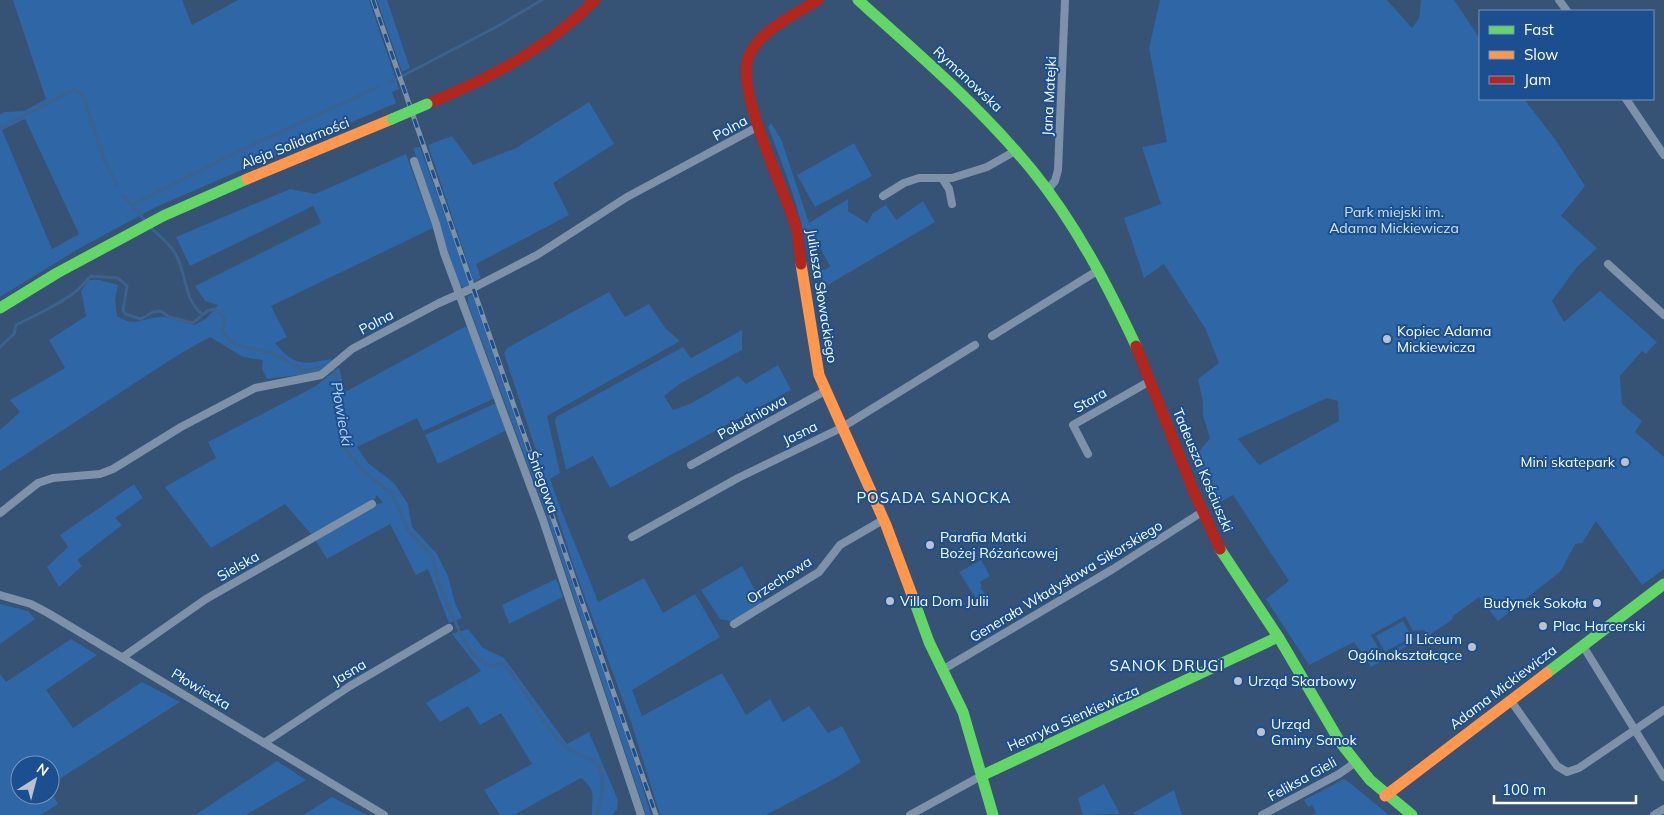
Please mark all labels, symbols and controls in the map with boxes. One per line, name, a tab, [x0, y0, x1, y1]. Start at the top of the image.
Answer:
legend	[1479, 10, 1654, 100]
text: Fast	[1524, 20, 1554, 39]
street label: Rymanowska	[930, 42, 1006, 116]
text: Slow	[1524, 45, 1558, 64]
street label: Jana Matejki	[1038, 56, 1060, 136]
text: Jam	[1524, 70, 1551, 89]
street label: Polna	[710, 111, 750, 145]
street label: Aleja Solidarności	[238, 113, 352, 173]
park label: Park miejski im. Adama Mickiewicza	[1329, 203, 1459, 237]
street label: Juliusza Słowackiego	[803, 228, 841, 364]
street label: Polna	[356, 305, 396, 339]
place label: Kopiec Adama Mickiewicza	[1397, 322, 1491, 356]
marker: Kopiec Adama Mickiewicza	[1381, 333, 1393, 345]
water label: Płowiecki	[327, 380, 357, 448]
street label: Stara	[1070, 383, 1110, 417]
street label: Południowa	[714, 391, 790, 443]
street label: Tadeusza Kościuszki	[1169, 405, 1237, 535]
street label: Jasna	[780, 417, 820, 449]
street label: Śniegowa	[523, 449, 563, 515]
place label: Mini skatepark	[1520, 453, 1616, 471]
marker: Mini skatepark	[1619, 456, 1631, 468]
district label: POSADA SANOCKA	[856, 488, 1012, 507]
street label: Generała Władysława Sikorskiego	[966, 516, 1166, 646]
place label: Parafia Matki Bożej Różańcowej	[940, 528, 1058, 562]
marker: Parafia Matki Bożej Różańcowej	[924, 539, 936, 551]
street label: Sielska	[214, 547, 262, 585]
street label: Orzechowa	[743, 552, 815, 608]
place label: Villa Dom Julii	[900, 592, 989, 610]
place label: Budynek Sokoła	[1483, 594, 1587, 612]
marker: Villa Dom Julii	[884, 595, 896, 607]
marker: Budynek Sokoła	[1591, 597, 1603, 609]
place label: Plac Harcerski	[1553, 617, 1645, 635]
marker: Plac Harcerski	[1537, 620, 1549, 632]
place label: II Liceum Ogólnokształcące	[1348, 630, 1462, 664]
street label: Adama Mickiewicza	[1446, 641, 1560, 733]
marker: II Liceum Ogólnokształcące	[1466, 641, 1478, 653]
street label: Jasna	[329, 655, 369, 689]
district label: SANOK DRUGI	[1110, 656, 1224, 675]
street label: Płowiecka	[168, 664, 234, 714]
place label: Urząd Skarbowy	[1248, 672, 1357, 690]
marker: Urząd Skarbowy	[1232, 675, 1244, 687]
street label: Henryka Sienkiewicza	[1004, 681, 1142, 755]
place label: Urząd Gminy Sanok	[1271, 715, 1357, 749]
marker: Urząd Gminy Sanok	[1255, 726, 1267, 738]
street label: Feliksa Gieli	[1264, 753, 1340, 805]
north arrow	[10, 755, 60, 805]
text: N	[33, 759, 52, 780]
scale bar	[1494, 772, 1636, 804]
text: 100 m	[1502, 780, 1546, 799]

